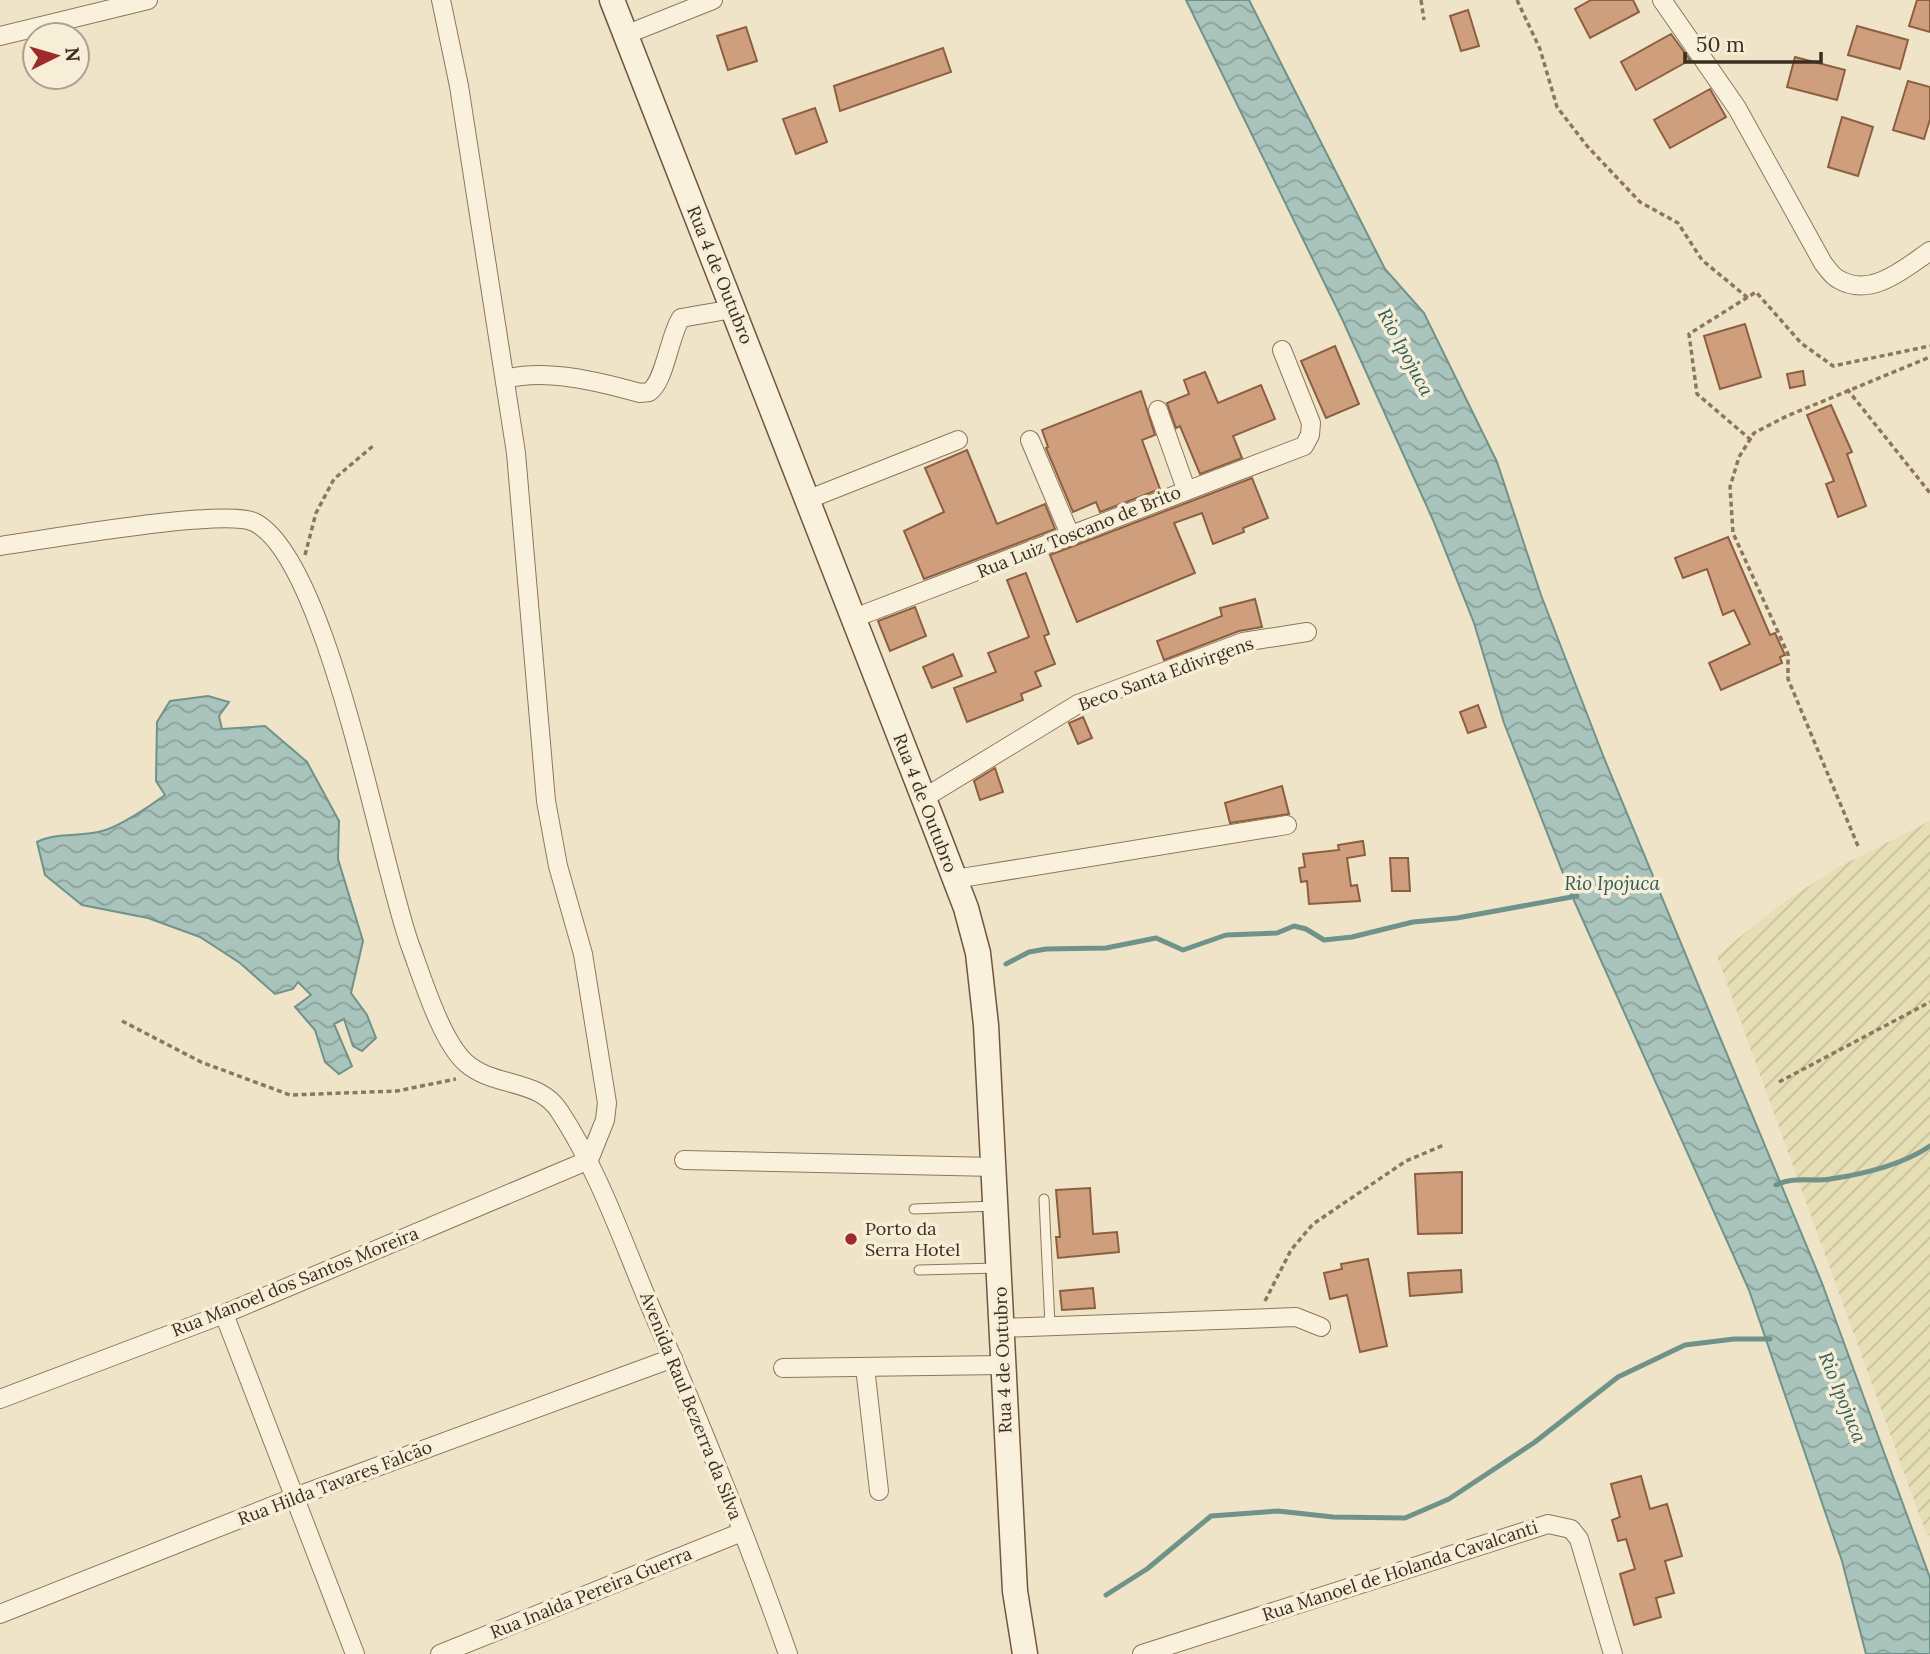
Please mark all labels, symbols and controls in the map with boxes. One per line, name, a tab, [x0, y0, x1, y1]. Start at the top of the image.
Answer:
north arrow	[21, 21, 91, 91]
scale bar	[1685, 21, 1822, 65]
text: 50 m	[1696, 31, 1745, 58]
text: N	[60, 46, 86, 63]
street label: Rua 4 de Outubro	[682, 202, 759, 347]
water label: Rio Ipojuca	[1373, 304, 1439, 400]
street label: Rua Luiz Toscano de Brito	[974, 480, 1184, 583]
street label: Beco Santa Edivirgens	[1075, 631, 1257, 716]
street label: Rua 4 de Outubro	[888, 730, 963, 876]
water label: Rio Ipojuca	[1564, 871, 1660, 895]
place label: Porto da Serra Hotel	[865, 1217, 960, 1261]
street label: Rua Manoel dos Santos Moreira	[168, 1221, 422, 1342]
marker: Porto da Serra Hotel	[843, 1231, 859, 1247]
street label: Rua 4 de Outubro	[988, 1286, 1017, 1434]
street label: Avenida Raul Bezerra da Silva	[635, 1288, 748, 1523]
water label: Rio Ipojuca	[1814, 1348, 1872, 1446]
street label: Rua Hilda Tavares Falcão	[234, 1435, 435, 1530]
street label: Rua Manoel de Holanda Cavalcanti	[1259, 1515, 1541, 1626]
street label: Rua Inalda Pereira Guerra	[487, 1542, 695, 1644]

